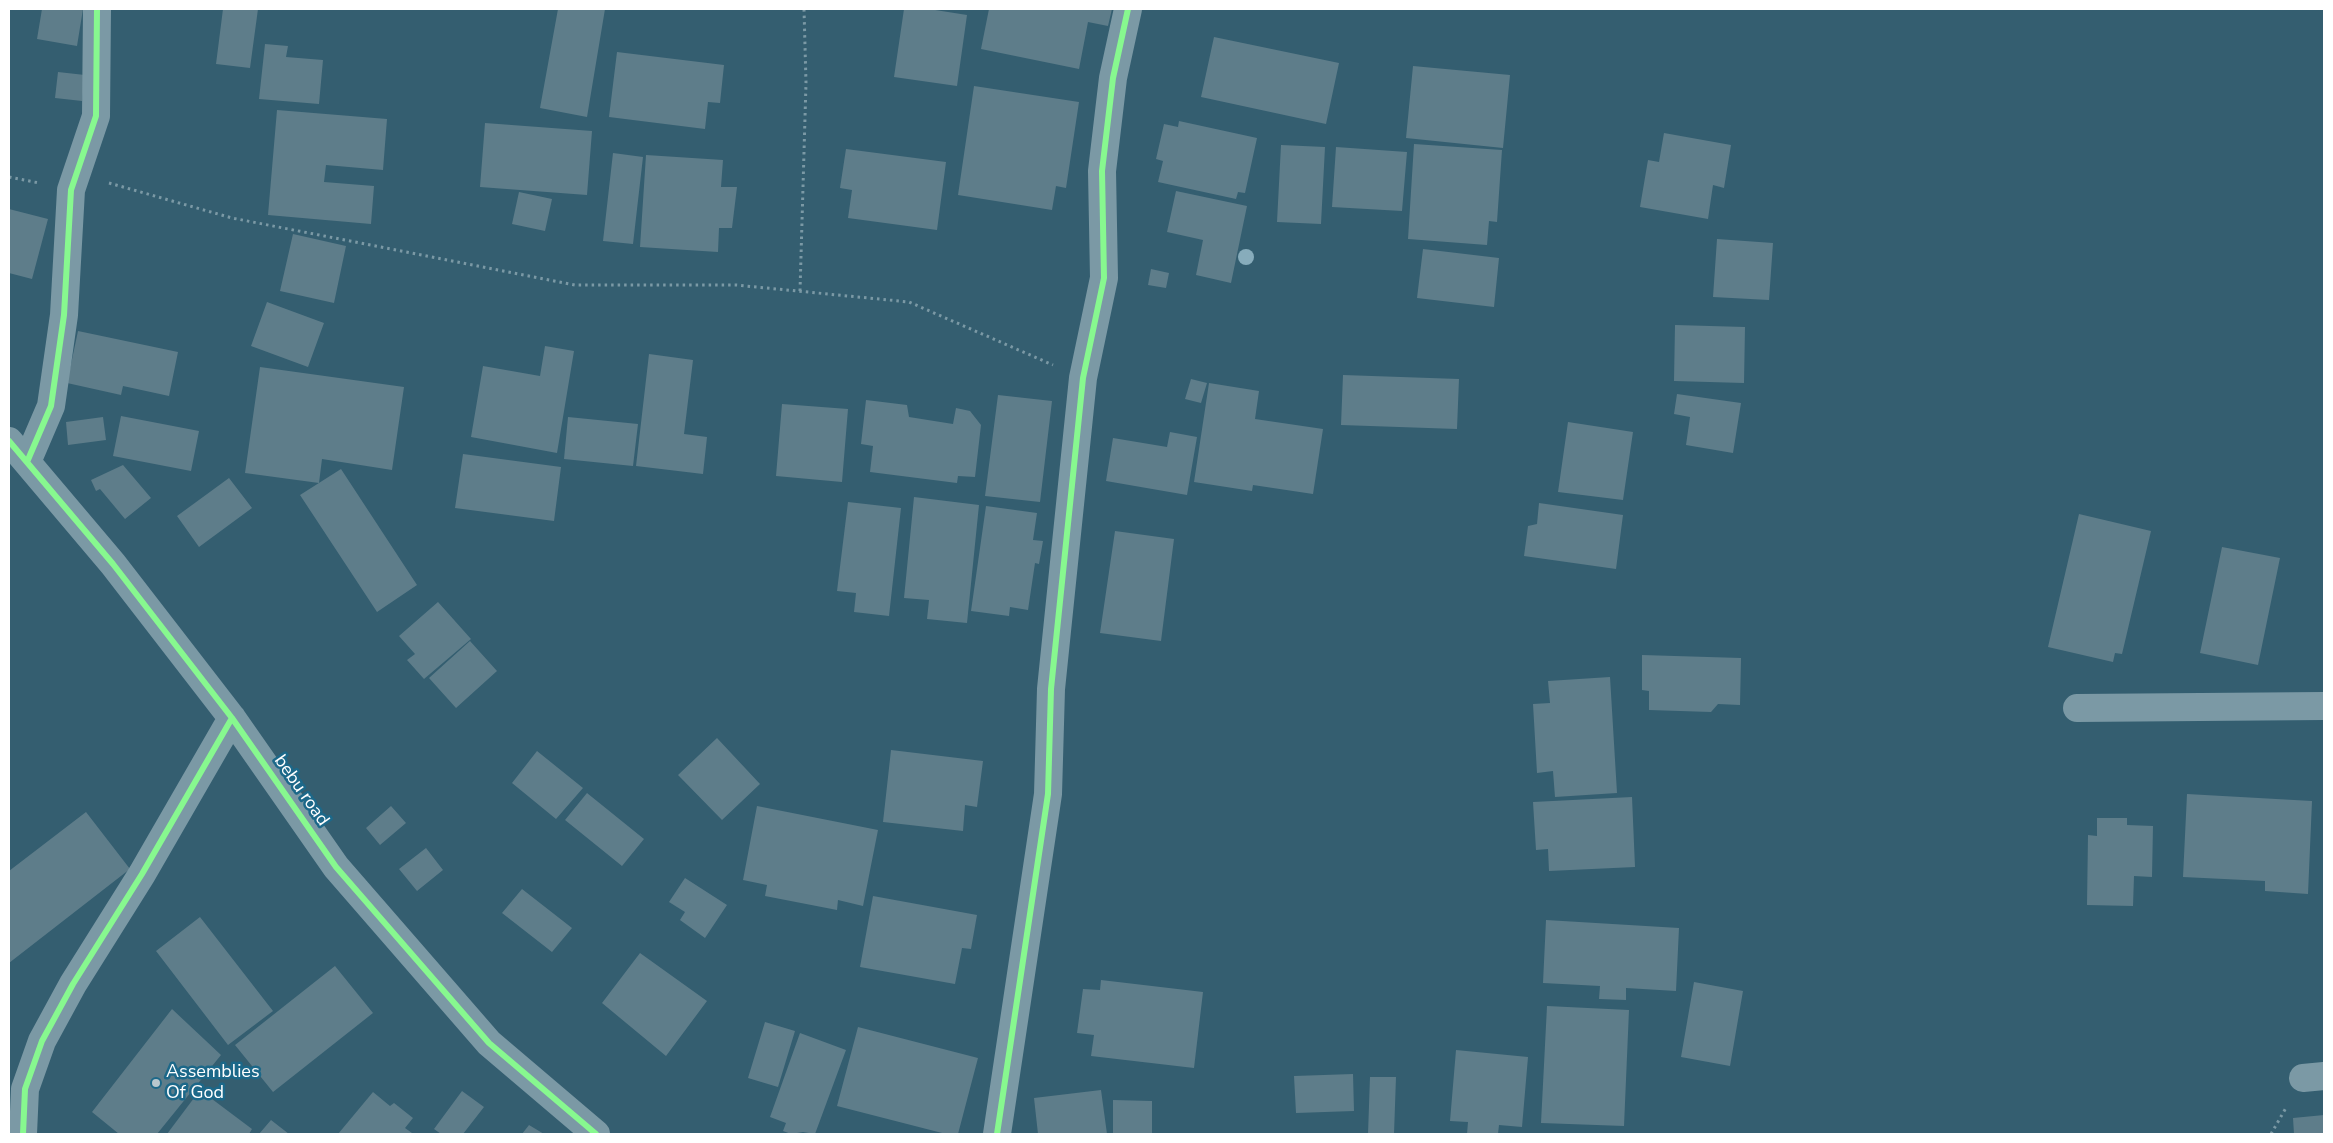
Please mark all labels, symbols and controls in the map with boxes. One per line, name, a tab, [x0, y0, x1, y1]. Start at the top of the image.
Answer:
street label: bebu road	[269, 751, 333, 831]
place label: Assemblies Of God	[166, 1062, 260, 1104]
marker: Assemblies Of God	[150, 1077, 162, 1089]

